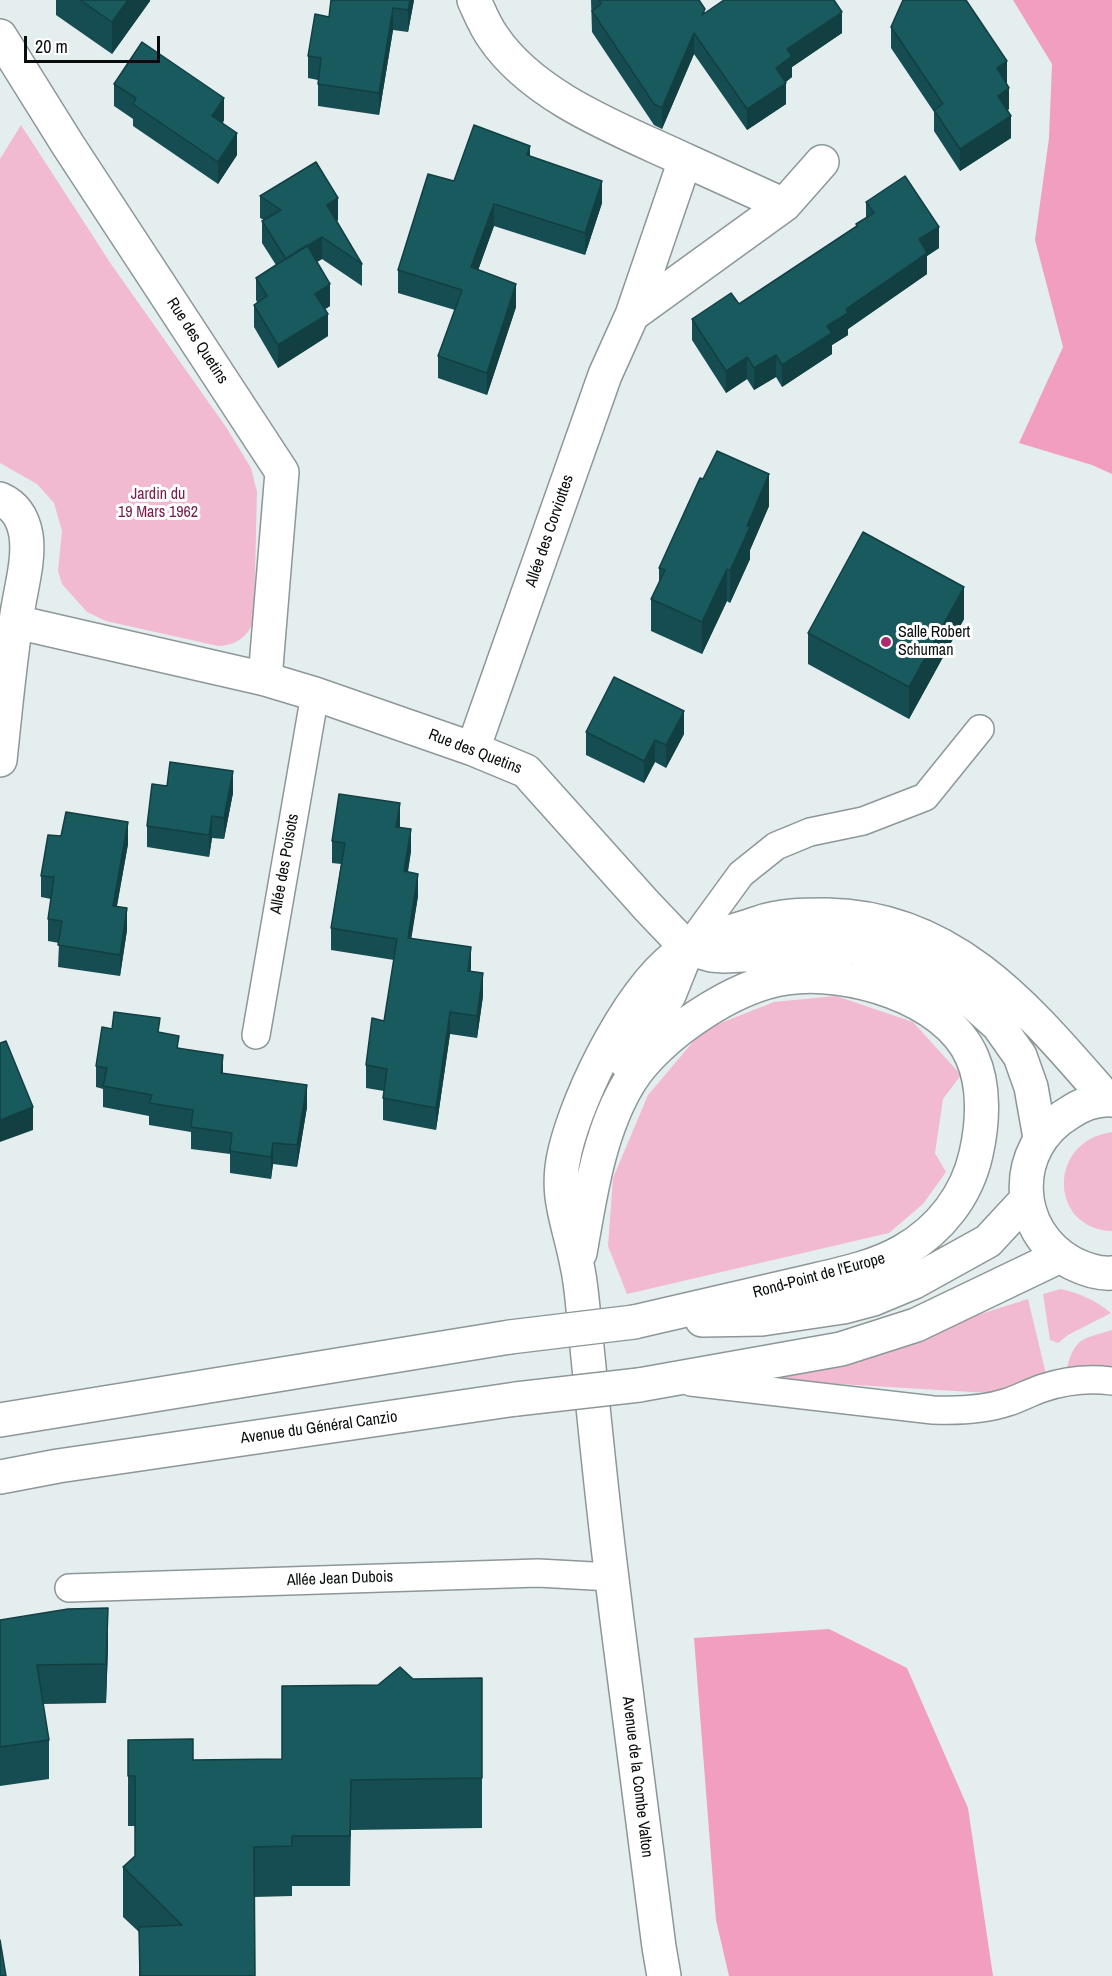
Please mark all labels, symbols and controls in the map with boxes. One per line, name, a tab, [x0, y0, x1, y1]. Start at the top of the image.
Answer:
scale bar	[27, 24, 164, 62]
text: 20 m	[35, 34, 68, 59]
street label: Rue des Quetins	[162, 294, 232, 388]
street label: Allée des Corviottes	[522, 472, 578, 590]
park label: Jardin du 19 Mars 1962	[118, 485, 198, 523]
place label: Salle Robert Schuman	[898, 623, 970, 661]
marker: Salle Robert Schuman	[879, 635, 893, 649]
street label: Rue des Quetins	[426, 725, 524, 779]
street label: Allée des Poisots	[267, 812, 303, 916]
street label: Rond-Point de l'Europe	[751, 1249, 887, 1303]
street label: Avenue du Général Canzio	[239, 1407, 399, 1449]
street label: Allée Jean Dubois	[286, 1568, 394, 1590]
street label: Avenue de la Combe Valton	[618, 1695, 656, 1859]

